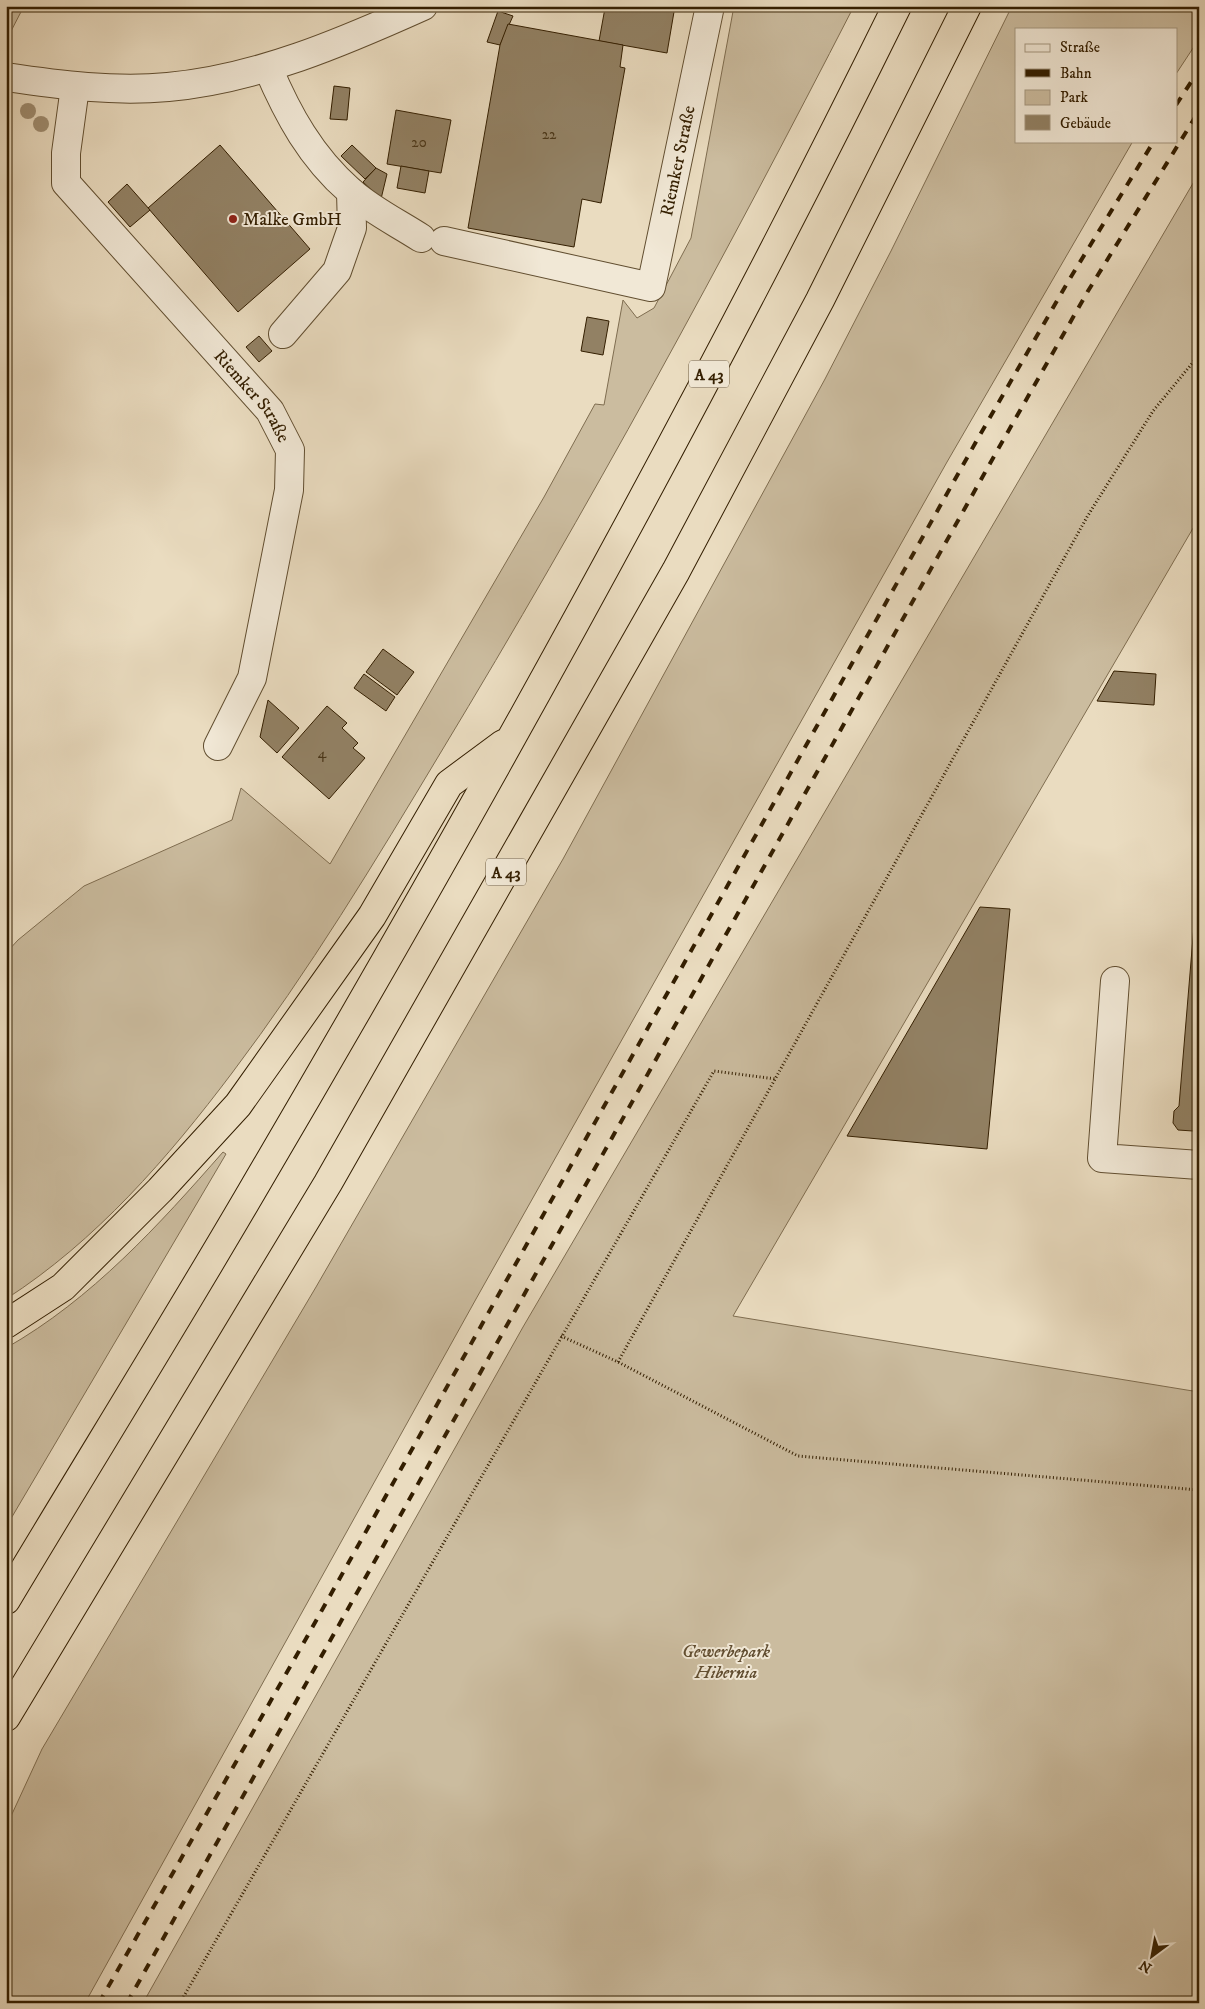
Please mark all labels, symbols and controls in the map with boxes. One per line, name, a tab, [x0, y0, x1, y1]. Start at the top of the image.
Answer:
legend	[1015, 28, 1178, 142]
text: Straße	[1060, 38, 1100, 57]
text: Bahn	[1060, 64, 1092, 83]
text: Park	[1060, 88, 1089, 107]
street label: Riemker Straße	[656, 104, 701, 218]
text: Gebäude	[1060, 114, 1111, 133]
house number: 22	[542, 125, 557, 144]
house number: 20	[411, 133, 427, 152]
place label: Malke GmbH	[243, 209, 342, 231]
marker: Malke GmbH	[227, 213, 239, 225]
street label: Riemker Straße	[209, 346, 294, 446]
road number: A 43	[689, 360, 729, 388]
house number: 4	[318, 744, 327, 763]
road number: A 43	[486, 859, 526, 886]
park label: Gewerbepark Hibernia	[682, 1641, 771, 1684]
north arrow	[1128, 1932, 1178, 1982]
text: N	[1136, 1955, 1155, 1977]

